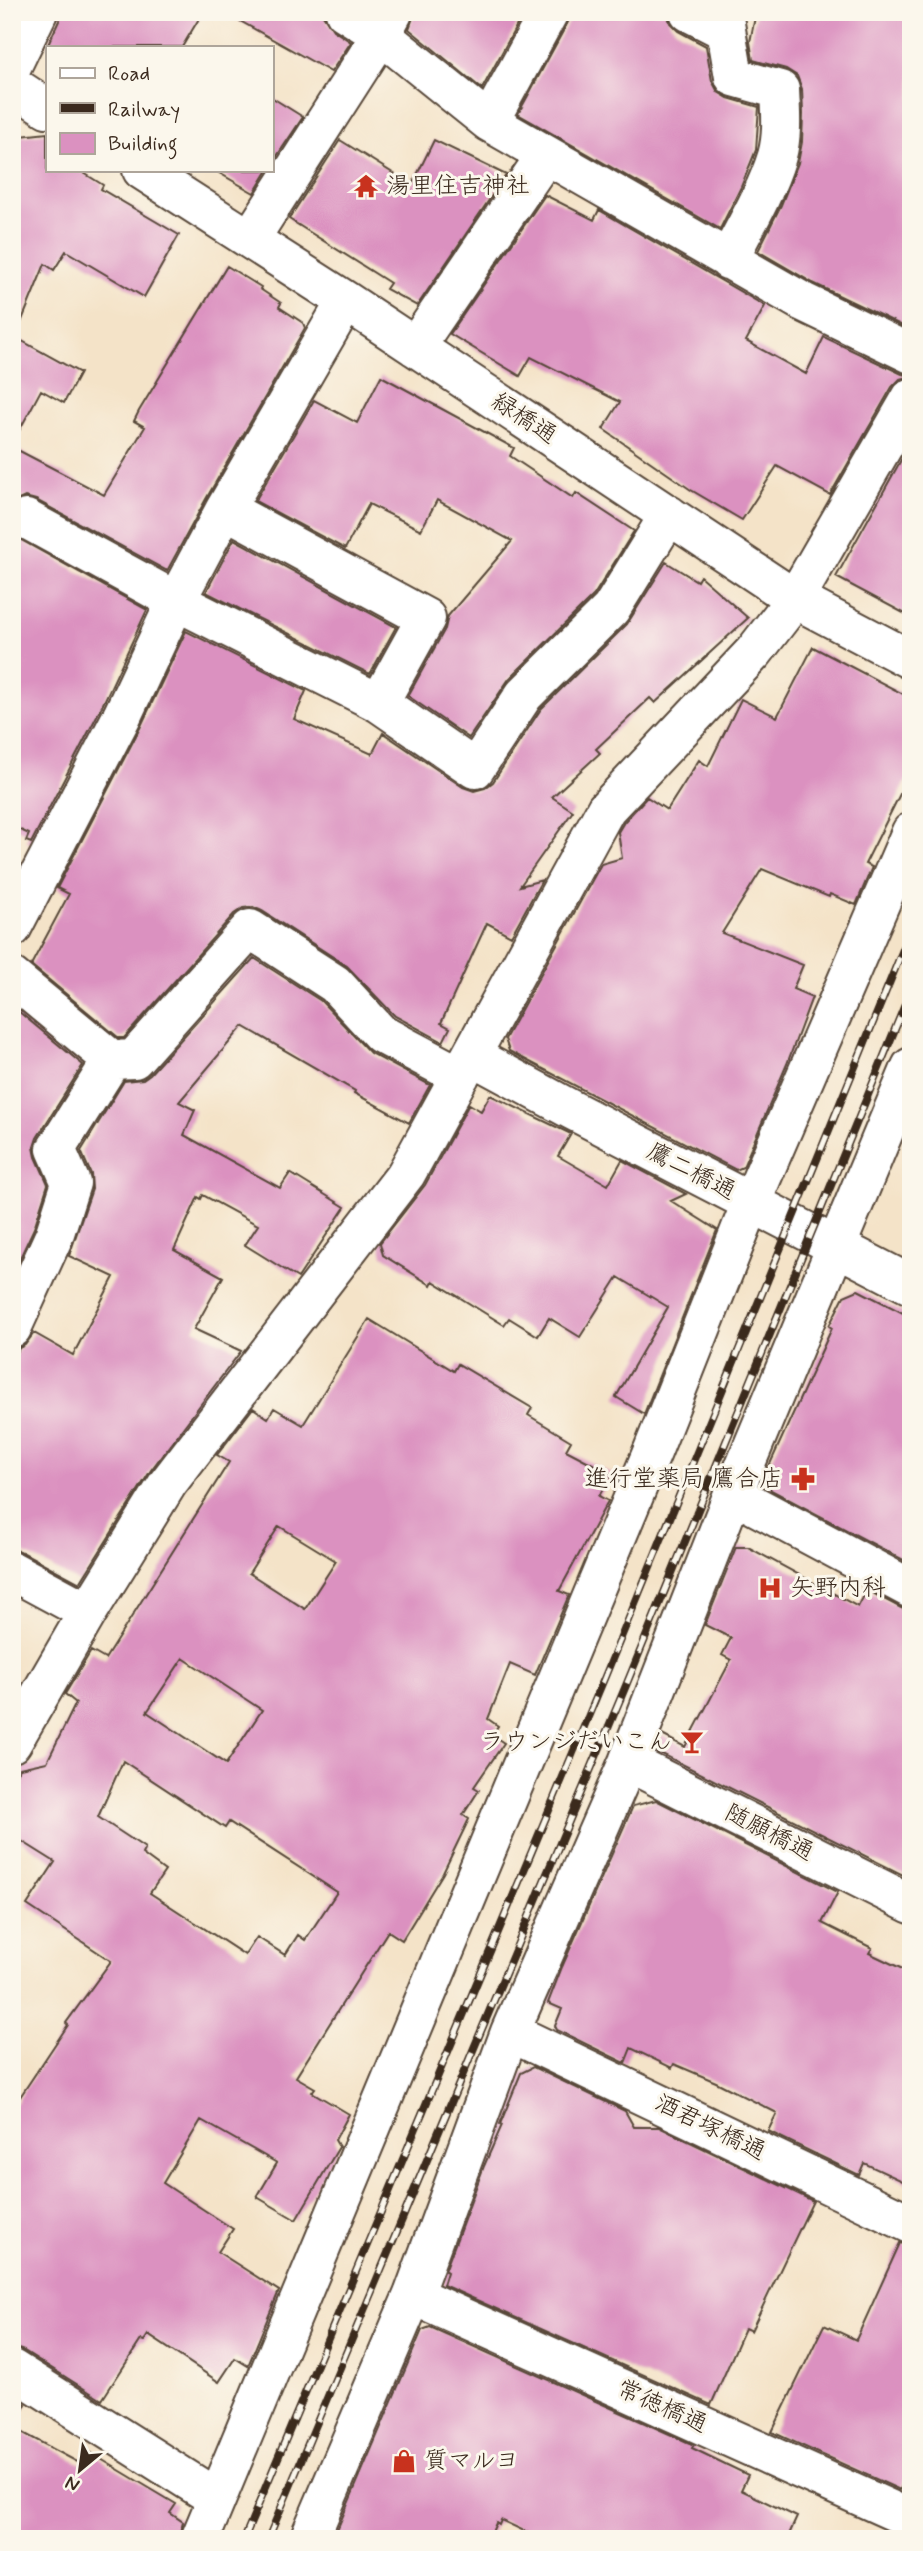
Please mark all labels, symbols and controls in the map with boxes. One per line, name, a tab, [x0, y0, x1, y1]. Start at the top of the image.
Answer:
legend	[46, 46, 273, 172]
text: Road	[108, 60, 150, 88]
text: Railway	[108, 96, 180, 124]
text: Building	[108, 130, 178, 160]
place label: 湯里住吉神社	[386, 171, 530, 202]
temple icon: 湯里住吉神社	[352, 172, 380, 200]
street label: 緑橋通	[485, 386, 563, 452]
street label: 鷹二橋通	[641, 1136, 741, 1208]
place label: 進行堂薬局 鷹合店	[585, 1464, 783, 1495]
pharmacy icon: 進行堂薬局 鷹合店	[789, 1465, 817, 1493]
place label: 矢野内科	[790, 1573, 886, 1604]
hospital icon: 矢野内科	[756, 1574, 784, 1602]
place label: ラウンジだいこん	[480, 1727, 672, 1758]
bar icon: ラウンジだいこん	[678, 1728, 706, 1756]
street label: 随願橋通	[719, 1797, 819, 1869]
street label: 酒君塚橋通	[649, 2088, 771, 2168]
street label: 常徳橋通	[612, 2373, 712, 2441]
north arrow	[46, 2436, 116, 2506]
place label: 質マルヨ	[424, 2446, 520, 2477]
shop icon: 質マルヨ	[390, 2447, 418, 2475]
text: N	[61, 2470, 84, 2498]

